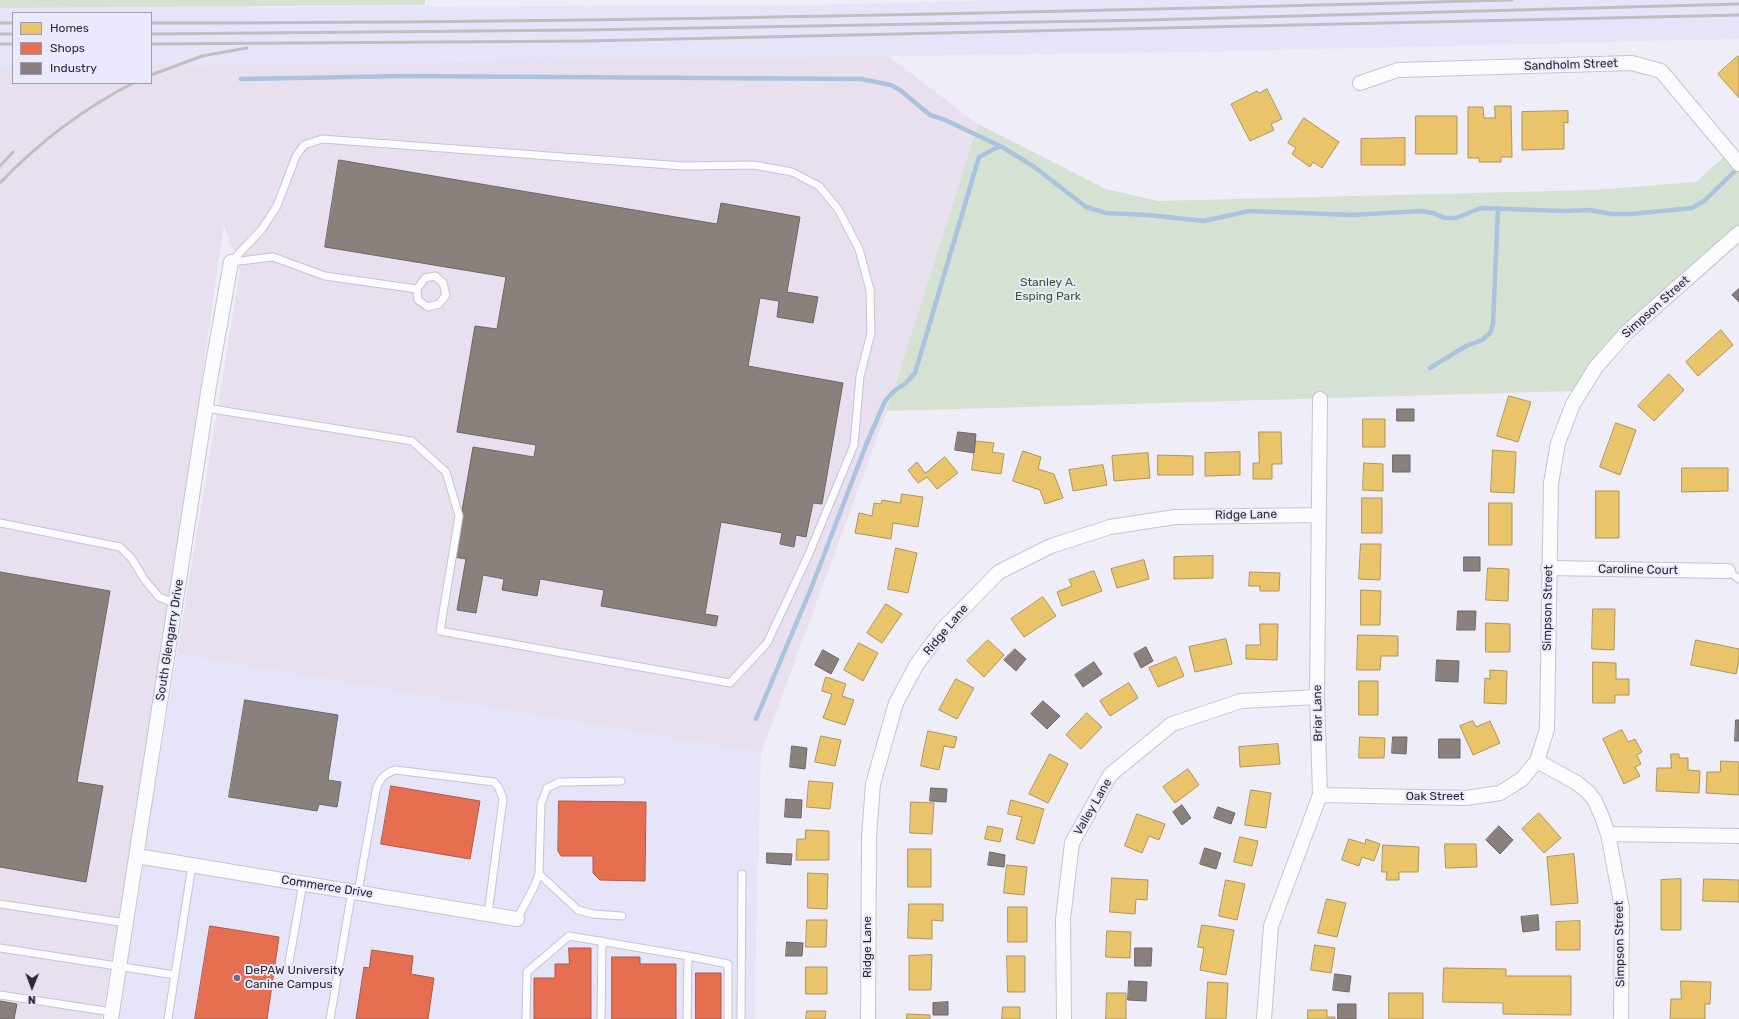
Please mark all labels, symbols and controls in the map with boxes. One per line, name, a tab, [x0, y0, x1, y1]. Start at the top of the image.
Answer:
legend	[12, 12, 152, 84]
text: Homes	[50, 21, 89, 35]
text: Shops	[50, 41, 85, 55]
street label: Sandholm Street	[1524, 56, 1618, 74]
text: Industry	[50, 61, 97, 75]
street label: Simpson Street	[1619, 273, 1693, 341]
park label: Stanley A. Esping Park	[1015, 276, 1081, 304]
street label: Ridge Lane	[1215, 507, 1277, 523]
street label: Caroline Court	[1598, 562, 1678, 578]
street label: Simpson Street	[1540, 565, 1556, 651]
street label: South Glengarry Drive	[153, 578, 187, 702]
street label: Ridge Lane	[921, 602, 971, 658]
street label: Briar Lane	[1310, 684, 1326, 742]
street label: Valley Lane	[1071, 776, 1115, 838]
street label: Oak Street	[1406, 790, 1464, 804]
street label: Commerce Drive	[280, 873, 374, 901]
street label: Simpson Street	[1612, 901, 1628, 987]
street label: Ridge Lane	[861, 916, 875, 978]
place label: DePAW University Canine Campus	[245, 964, 344, 992]
north arrow	[12, 967, 52, 1007]
marker: DePAW University Canine Campus	[232, 973, 242, 983]
text: N	[28, 993, 36, 1006]

